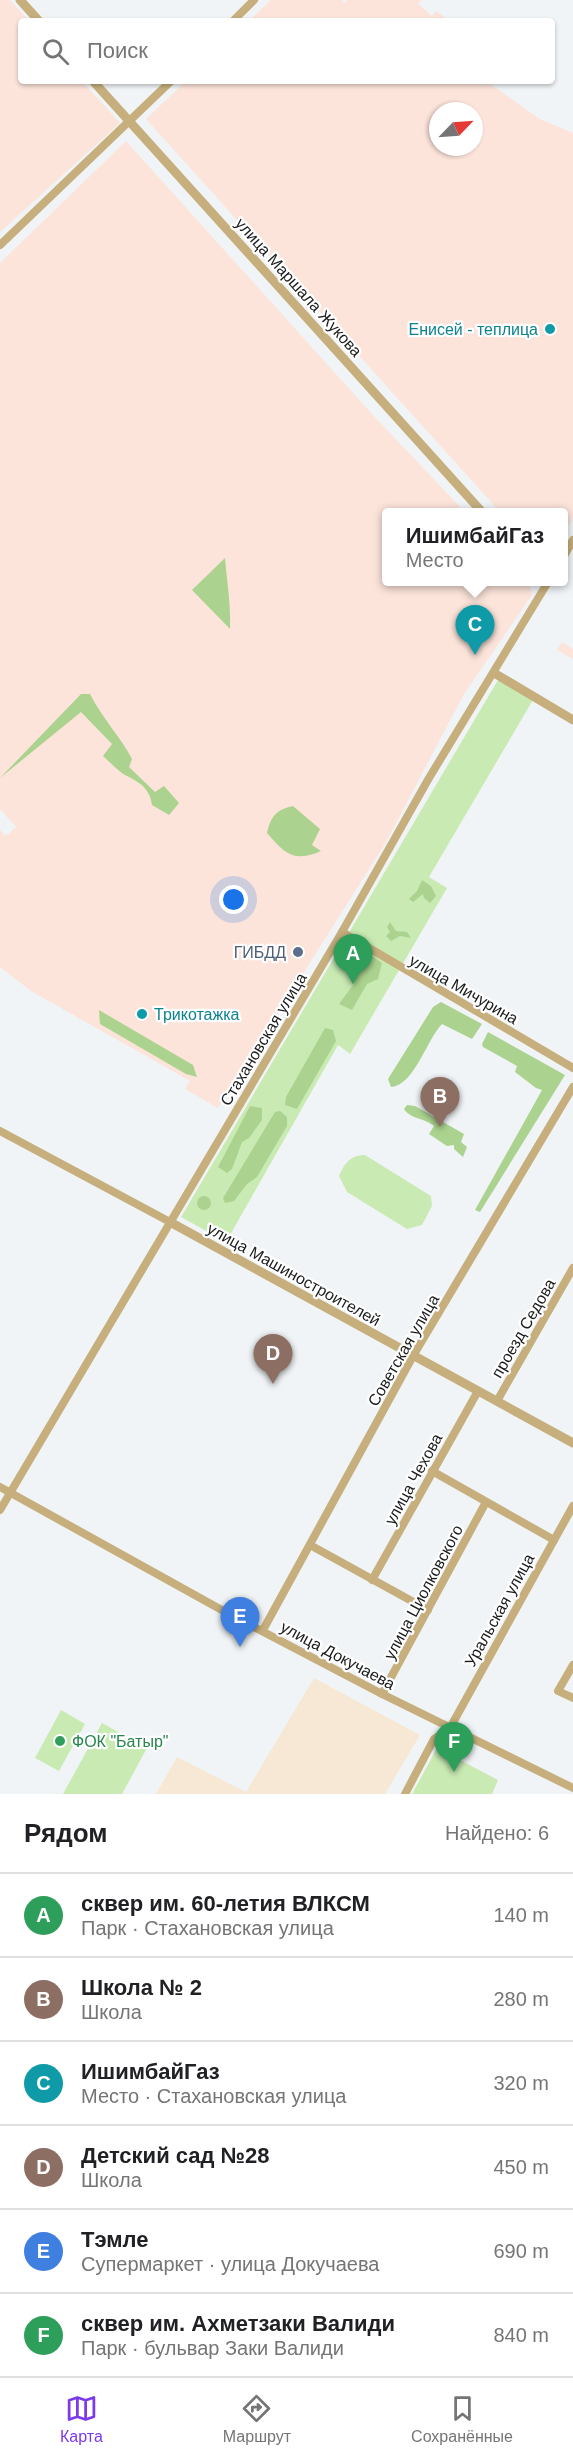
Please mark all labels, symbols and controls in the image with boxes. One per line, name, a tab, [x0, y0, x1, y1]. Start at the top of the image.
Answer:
search box	[18, 18, 555, 84]
icon: search	[39, 35, 72, 68]
text: Поиск	[87, 38, 148, 63]
north arrow	[429, 102, 483, 156]
street label: улица Маршала Жукова	[232, 215, 365, 360]
place label: Енисей - теплица	[408, 321, 538, 338]
marker: Енисей - теплица	[543, 322, 557, 336]
popup	[382, 508, 568, 586]
text: ИшимбайГаз	[406, 523, 544, 548]
text: Место	[406, 549, 464, 571]
pin: C	[456, 606, 494, 655]
your location	[219, 885, 248, 914]
pin: A	[334, 934, 372, 984]
place label: ГИБДД	[234, 944, 286, 961]
marker: ГИБДД	[291, 945, 305, 959]
street label: улица Мичурина	[406, 951, 521, 1027]
street label: Стахановская улица	[217, 970, 310, 1109]
place label: Трикотажка	[154, 1006, 240, 1023]
marker: Трикотажка	[135, 1007, 149, 1021]
pin: B	[420, 1078, 460, 1127]
street label: улица Машиностроителей	[204, 1220, 383, 1329]
street label: проезд Седова	[488, 1276, 559, 1381]
street label: Советская улица	[365, 1292, 442, 1409]
pin: D	[254, 1334, 292, 1384]
street label: улица Чехова	[381, 1431, 446, 1528]
street label: улица Циолковского	[381, 1522, 466, 1662]
street label: Уральская улица	[461, 1551, 538, 1670]
pin: E	[220, 1598, 260, 1647]
street label: улица Докучаева	[278, 1618, 398, 1693]
pin: F	[434, 1722, 474, 1772]
place label: ФОК "Батыр"	[72, 1733, 169, 1750]
marker: ФОК "Батыр"	[53, 1734, 67, 1748]
text: Рядом	[24, 1818, 107, 1848]
text: Найдено: 6	[445, 1822, 549, 1844]
text: сквер им. 60-летия ВЛКСМ	[81, 1891, 370, 1916]
text: A	[36, 1904, 51, 1926]
text: 140 m	[493, 1904, 549, 1926]
text: Парк · Стахановская улица	[81, 1917, 334, 1939]
text: Школа № 2	[81, 1975, 202, 2000]
text: B	[36, 1988, 51, 2010]
text: 280 m	[493, 1988, 549, 2010]
text: Школа	[81, 2001, 142, 2023]
text: ИшимбайГаз	[81, 2059, 220, 2084]
text: C	[36, 2072, 51, 2094]
text: 320 m	[493, 2072, 549, 2094]
text: Место · Стахановская улица	[81, 2085, 347, 2107]
text: Детский сад №28	[81, 2143, 270, 2168]
text: D	[36, 2156, 51, 2178]
text: 450 m	[493, 2156, 549, 2178]
text: Школа	[81, 2169, 142, 2191]
text: Тэмле	[81, 2227, 149, 2252]
text: E	[37, 2240, 50, 2262]
text: 690 m	[493, 2240, 549, 2262]
text: Супермаркет · улица Докучаева	[81, 2253, 379, 2275]
text: сквер им. Ахметзаки Валиди	[81, 2311, 395, 2336]
text: F	[37, 2324, 50, 2346]
text: 840 m	[493, 2324, 549, 2346]
text: Парк · бульвар Заки Валиди	[81, 2337, 344, 2359]
tab: Карта	[60, 2392, 103, 2446]
tab: Маршрут	[223, 2392, 291, 2446]
tab: Сохранённые	[411, 2392, 513, 2446]

